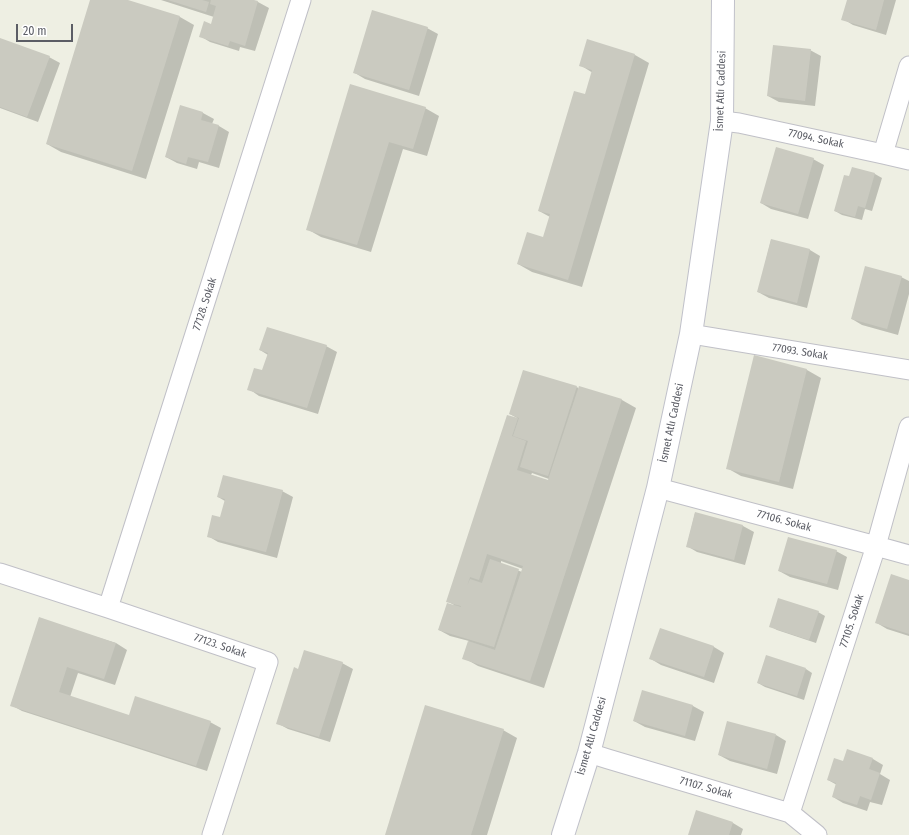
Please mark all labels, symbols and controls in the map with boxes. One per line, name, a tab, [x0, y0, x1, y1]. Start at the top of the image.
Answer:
scale bar	[18, 16, 75, 42]
text: 20 m	[23, 24, 47, 38]
street label: İsmet Atlı Caddesi	[713, 50, 729, 132]
street label: 77094. Sokak	[787, 127, 845, 151]
street label: 77128. Sokak	[190, 276, 220, 332]
street label: 77093. Sokak	[771, 341, 829, 363]
street label: İsmet Atlı Caddesi	[657, 382, 687, 464]
street label: 77106. Sokak	[755, 507, 813, 535]
street label: 77105. Sokak	[837, 593, 867, 649]
street label: 77123. Sokak	[192, 631, 248, 661]
street label: İsmet Atlı Caddesi	[575, 695, 609, 777]
street label: 71107. Sokak	[678, 774, 734, 802]

